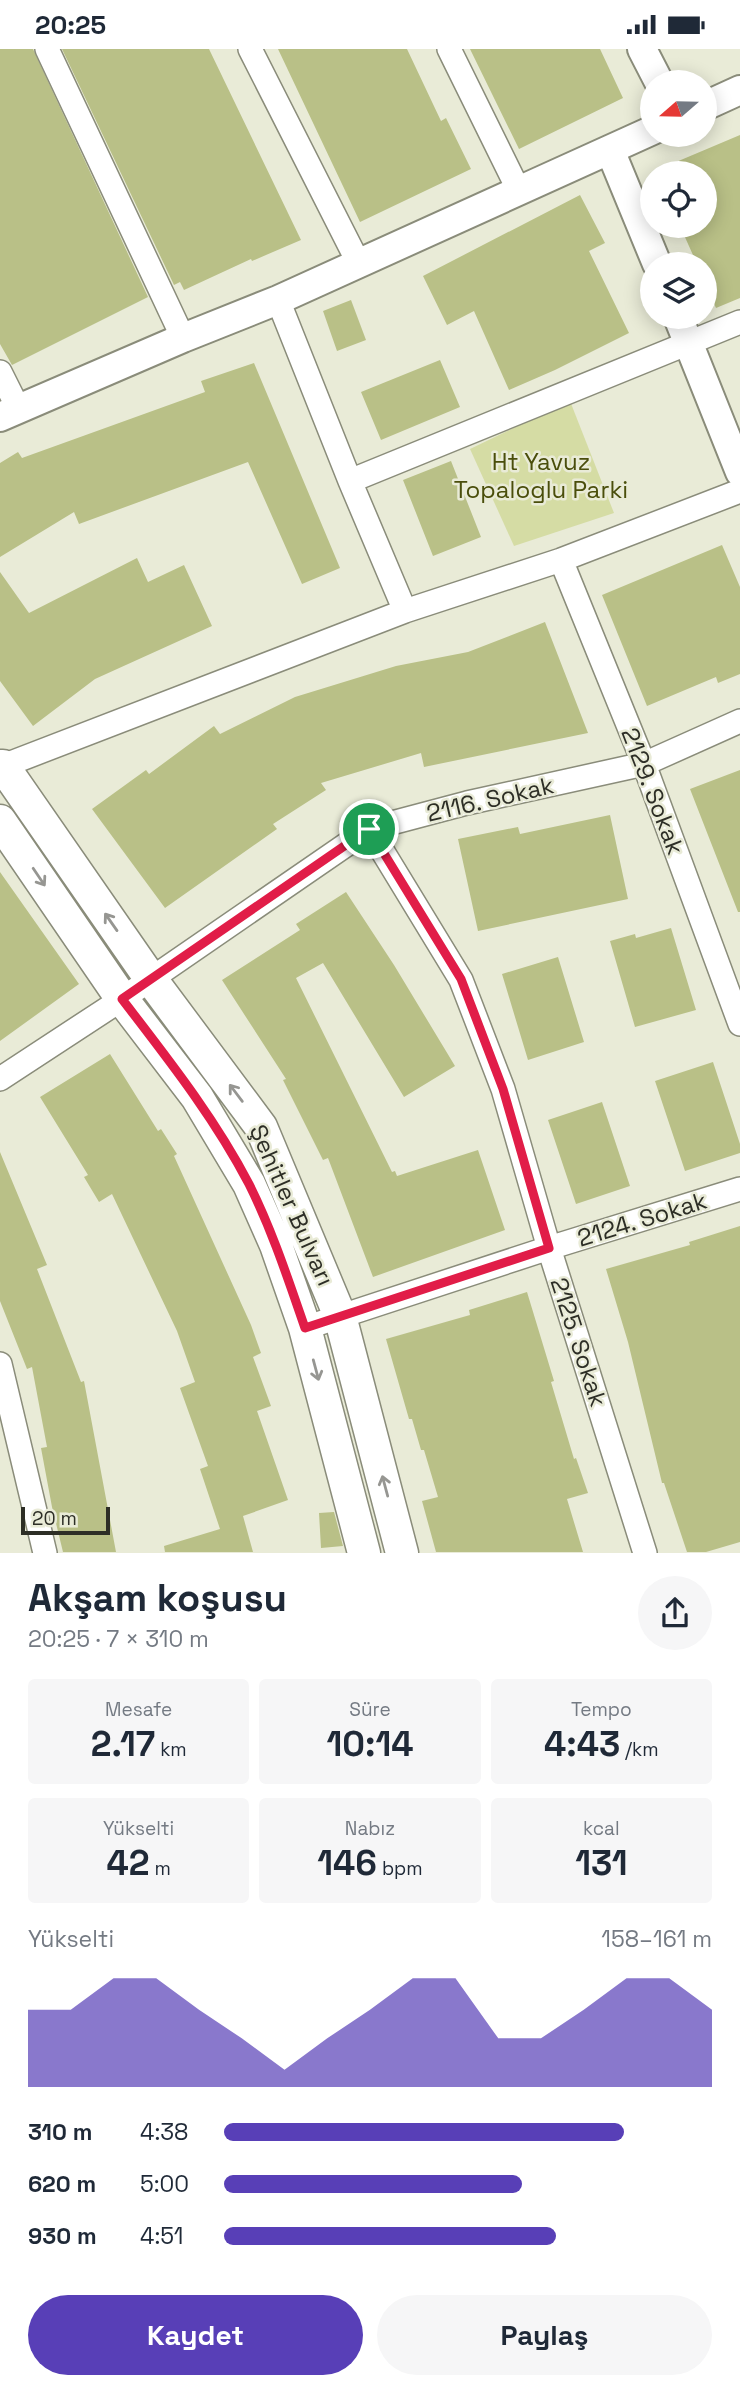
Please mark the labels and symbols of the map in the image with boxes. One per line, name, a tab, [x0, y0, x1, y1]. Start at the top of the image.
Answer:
north arrow	[640, 70, 718, 147]
park label: Ht Yavuz Topaloglu Parki	[454, 446, 628, 505]
street label: 2129. Sokak	[615, 723, 691, 859]
street label: 2116. Sokak	[423, 769, 557, 829]
pin	[339, 799, 399, 859]
one-way arrow	[32, 867, 46, 887]
one-way arrow	[104, 913, 118, 932]
one-way arrow	[229, 1084, 243, 1103]
street label: Şehitler Bulvarı	[243, 1119, 341, 1291]
street label: 2124. Sokak	[574, 1185, 710, 1253]
street label: 2125. Sokak	[544, 1274, 614, 1410]
one-way arrow	[310, 1358, 323, 1381]
one-way arrow	[378, 1476, 391, 1498]
scale bar	[21, 1503, 110, 1535]

